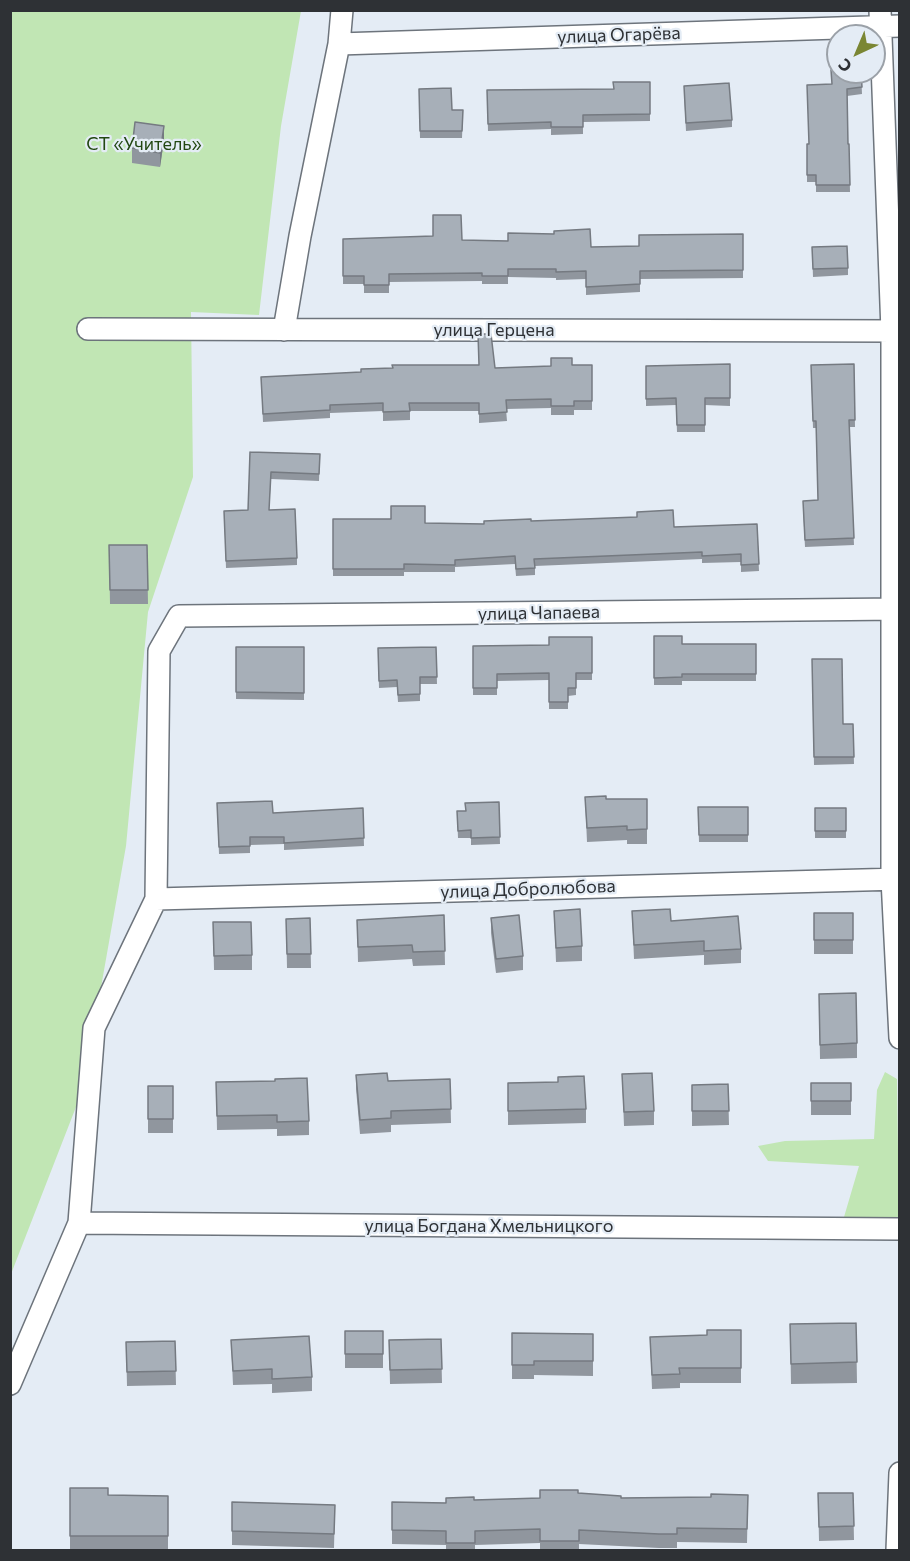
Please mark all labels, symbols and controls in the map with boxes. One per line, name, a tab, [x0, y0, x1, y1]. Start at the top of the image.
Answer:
street label: улица Огарёва	[557, 22, 681, 48]
north arrow	[826, 24, 886, 84]
text: С	[834, 55, 855, 77]
park label: СТ «Учитель»	[86, 133, 202, 155]
street label: улица Герцена	[433, 319, 555, 341]
street label: улица Чапаева	[478, 601, 600, 625]
street label: улица Добролюбова	[440, 875, 616, 903]
street label: улица Богдана Хмельницкого	[365, 1215, 613, 1237]

